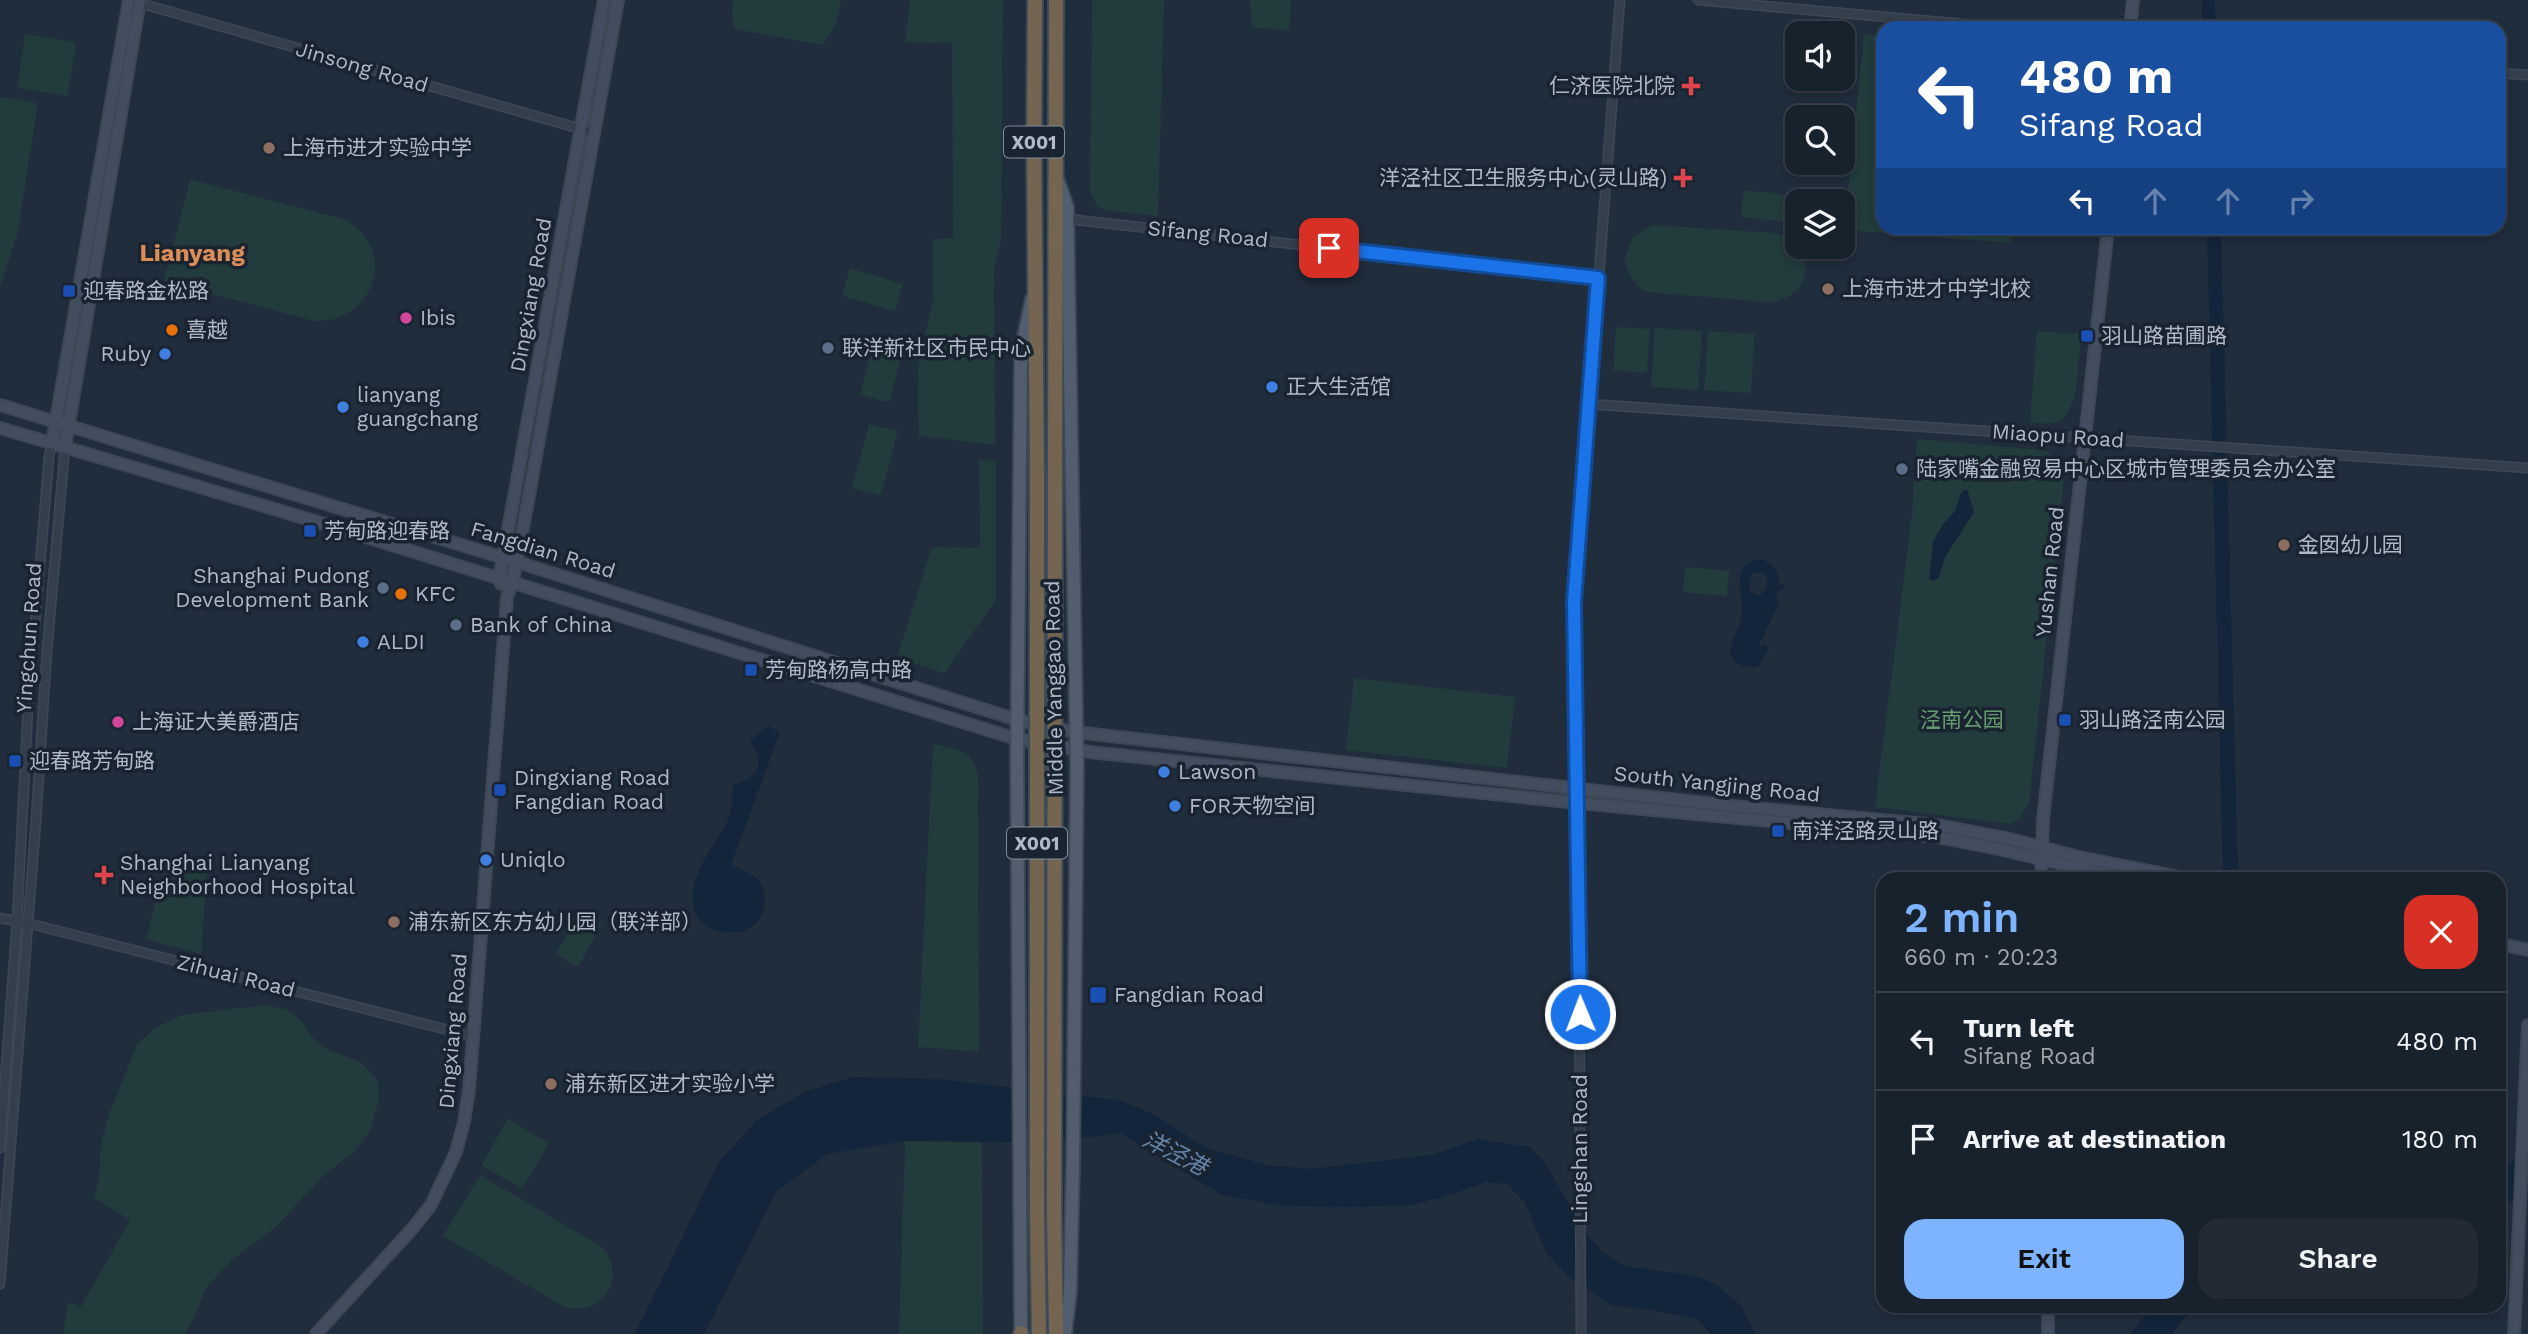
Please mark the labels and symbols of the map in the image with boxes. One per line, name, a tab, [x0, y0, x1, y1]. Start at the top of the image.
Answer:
street label: Jinsong Road	[293, 36, 431, 97]
place label: 仁济医院北院	[1549, 73, 1675, 98]
marker: 仁济医院北院	[1681, 76, 1701, 96]
road number: X001	[1004, 126, 1064, 158]
place label: 上海市进才实验中学	[283, 135, 472, 160]
marker: 上海市进才实验中学	[261, 140, 277, 156]
place label: 洋泾社区卫生服务中心(灵山路)	[1379, 165, 1667, 190]
marker: 洋泾社区卫生服务中心(灵山路)	[1673, 168, 1693, 188]
street label: Sifang Road	[1147, 215, 1270, 252]
street label: Dingxiang Road	[505, 216, 556, 374]
pin	[1299, 218, 1359, 278]
district label: Lianyang	[139, 239, 245, 267]
place label: 上海市进才中学北校	[1842, 276, 2031, 301]
place label: 迎春路金松路	[83, 278, 209, 303]
marker: 上海市进才中学北校	[1820, 281, 1836, 297]
marker: 迎春路金松路	[61, 283, 77, 299]
place label: Ibis	[420, 305, 456, 330]
marker: Ibis	[398, 310, 414, 326]
place label: 喜越	[186, 317, 228, 342]
marker: 喜越	[164, 322, 180, 338]
place label: 羽山路苗圃路	[2101, 323, 2227, 348]
marker: 羽山路苗圃路	[2079, 328, 2095, 344]
place label: 联洋新社区市民中心	[842, 335, 1031, 360]
marker: 联洋新社区市民中心	[820, 340, 836, 356]
place label: Ruby	[101, 341, 151, 366]
marker: Ruby	[157, 346, 173, 362]
place label: 正大生活馆	[1286, 374, 1391, 399]
marker: 正大生活馆	[1264, 379, 1280, 395]
place label: lianyang guangchang	[357, 382, 479, 431]
marker: lianyang guangchang	[335, 399, 351, 415]
street label: Miaopu Road	[1991, 418, 2125, 453]
place label: 陆家嘴金融贸易中心区城市管理委员会办公室	[1916, 456, 2336, 481]
marker: 陆家嘴金融贸易中心区城市管理委员会办公室	[1894, 461, 1910, 477]
street label: Yushan Road	[2030, 505, 2069, 639]
street label: Fangdian Road	[468, 516, 618, 583]
place label: 芳甸路迎春路	[324, 518, 450, 543]
marker: 芳甸路迎春路	[302, 523, 318, 539]
place label: 金囡幼儿园	[2298, 532, 2403, 557]
marker: 金囡幼儿园	[2276, 537, 2292, 553]
street label: Yingchun Road	[11, 562, 46, 714]
place label: Shanghai Pudong Development Bank	[175, 563, 370, 612]
marker: Shanghai Pudong Development Bank	[375, 580, 391, 596]
street label: Middle Yanggao Road	[1039, 580, 1068, 796]
place label: KFC	[415, 581, 456, 606]
marker: KFC	[393, 586, 409, 602]
place label: Bank of China	[470, 612, 612, 637]
marker: Bank of China	[448, 617, 464, 633]
place label: ALDI	[377, 629, 425, 654]
marker: ALDI	[355, 634, 371, 650]
place label: 芳甸路杨高中路	[765, 657, 912, 682]
marker: 芳甸路杨高中路	[743, 662, 759, 678]
park label: 泾南公园	[1920, 707, 2004, 732]
place label: 羽山路泾南公园	[2079, 707, 2226, 732]
place label: 上海证大美爵酒店	[132, 709, 300, 734]
marker: 羽山路泾南公园	[2057, 712, 2073, 728]
marker: 上海证大美爵酒店	[110, 714, 126, 730]
place label: 迎春路芳甸路	[29, 748, 155, 773]
marker: 迎春路芳甸路	[7, 753, 23, 769]
place label: Lawson	[1178, 759, 1256, 784]
street label: South Yangjing Road	[1613, 760, 1821, 807]
marker: Lawson	[1156, 764, 1172, 780]
place label: Dingxiang Road Fangdian Road	[514, 765, 670, 814]
marker: Dingxiang Road Fangdian Road	[492, 782, 508, 798]
place label: FOR天物空间	[1189, 793, 1315, 818]
marker: FOR天物空间	[1167, 798, 1183, 814]
place label: 南洋泾路灵山路	[1792, 818, 1939, 843]
marker: 南洋泾路灵山路	[1770, 823, 1786, 839]
road number: X001	[1007, 828, 1067, 858]
place label: Uniqlo	[500, 847, 566, 872]
place label: Shanghai Lianyang Neighborhood Hospital	[120, 850, 355, 899]
marker: Uniqlo	[478, 852, 494, 868]
marker: Shanghai Lianyang Neighborhood Hospital	[94, 865, 114, 885]
place label: 浦东新区东方幼儿园（联洋部）	[408, 909, 702, 934]
marker: 浦东新区东方幼儿园（联洋部）	[386, 914, 402, 930]
street label: Zihuai Road	[175, 949, 298, 1002]
street label: Dingxiang Road	[433, 952, 472, 1110]
position arrow	[1543, 977, 1617, 1051]
place label: Fangdian Road	[1114, 982, 1264, 1007]
marker: Fangdian Road	[1088, 985, 1108, 1005]
place label: 浦东新区进才实验小学	[565, 1071, 775, 1096]
street label: Lingshan Road	[1567, 1074, 1592, 1224]
marker: 浦东新区进才实验小学	[543, 1076, 559, 1092]
water label: 洋泾港	[1138, 1126, 1214, 1182]

